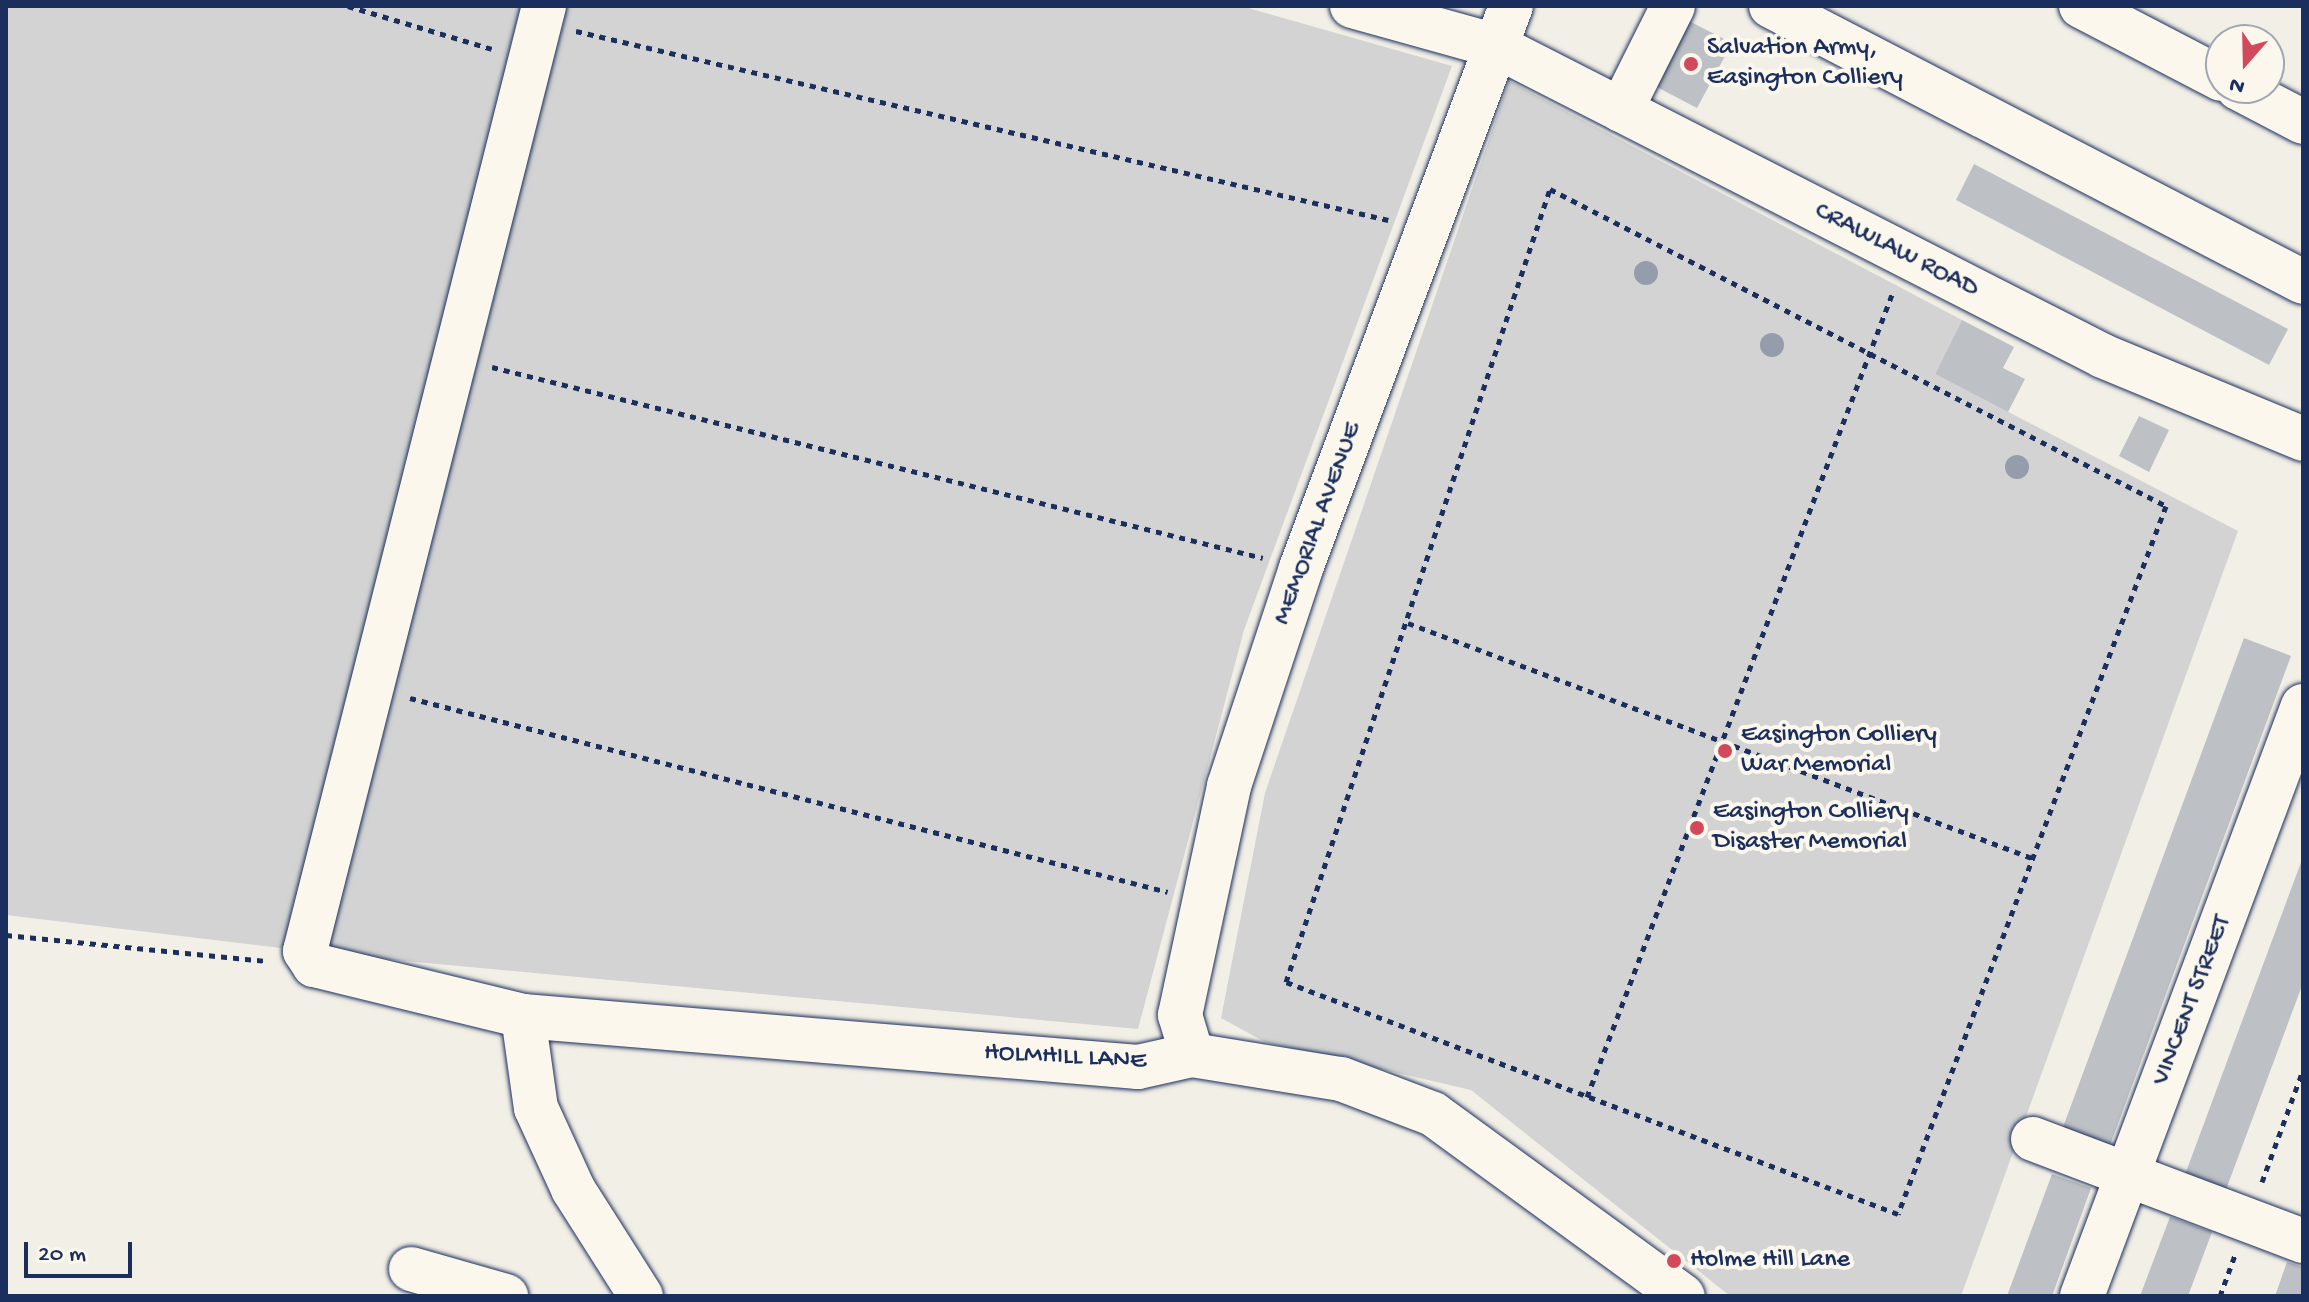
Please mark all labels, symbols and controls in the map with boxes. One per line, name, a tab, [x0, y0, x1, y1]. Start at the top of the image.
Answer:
north arrow	[2205, 24, 2285, 104]
place label: Salvation Army, Easington Colliery	[1707, 33, 1903, 94]
marker: Salvation Army, Easington Colliery	[1682, 55, 1700, 73]
text: N	[2226, 70, 2249, 99]
street label: CRAWLAW ROAD	[1809, 196, 1983, 306]
street label: MEMORIAL AVENUE	[1268, 419, 1370, 629]
place label: Easington Colliery War Memorial	[1741, 720, 1937, 782]
marker: Easington Colliery War Memorial	[1716, 742, 1734, 760]
place label: Easington Colliery Disaster Memorial	[1713, 797, 1909, 858]
marker: Easington Colliery Disaster Memorial	[1688, 819, 1706, 837]
street label: VINCENT STREET	[2146, 912, 2240, 1090]
street label: HOLMHILL LANE	[983, 1038, 1147, 1078]
scale bar	[28, 1226, 136, 1276]
text: 20 m	[38, 1241, 86, 1270]
place label: Holme Hill Lane	[1690, 1245, 1850, 1277]
marker: Holme Hill Lane	[1665, 1252, 1683, 1270]

